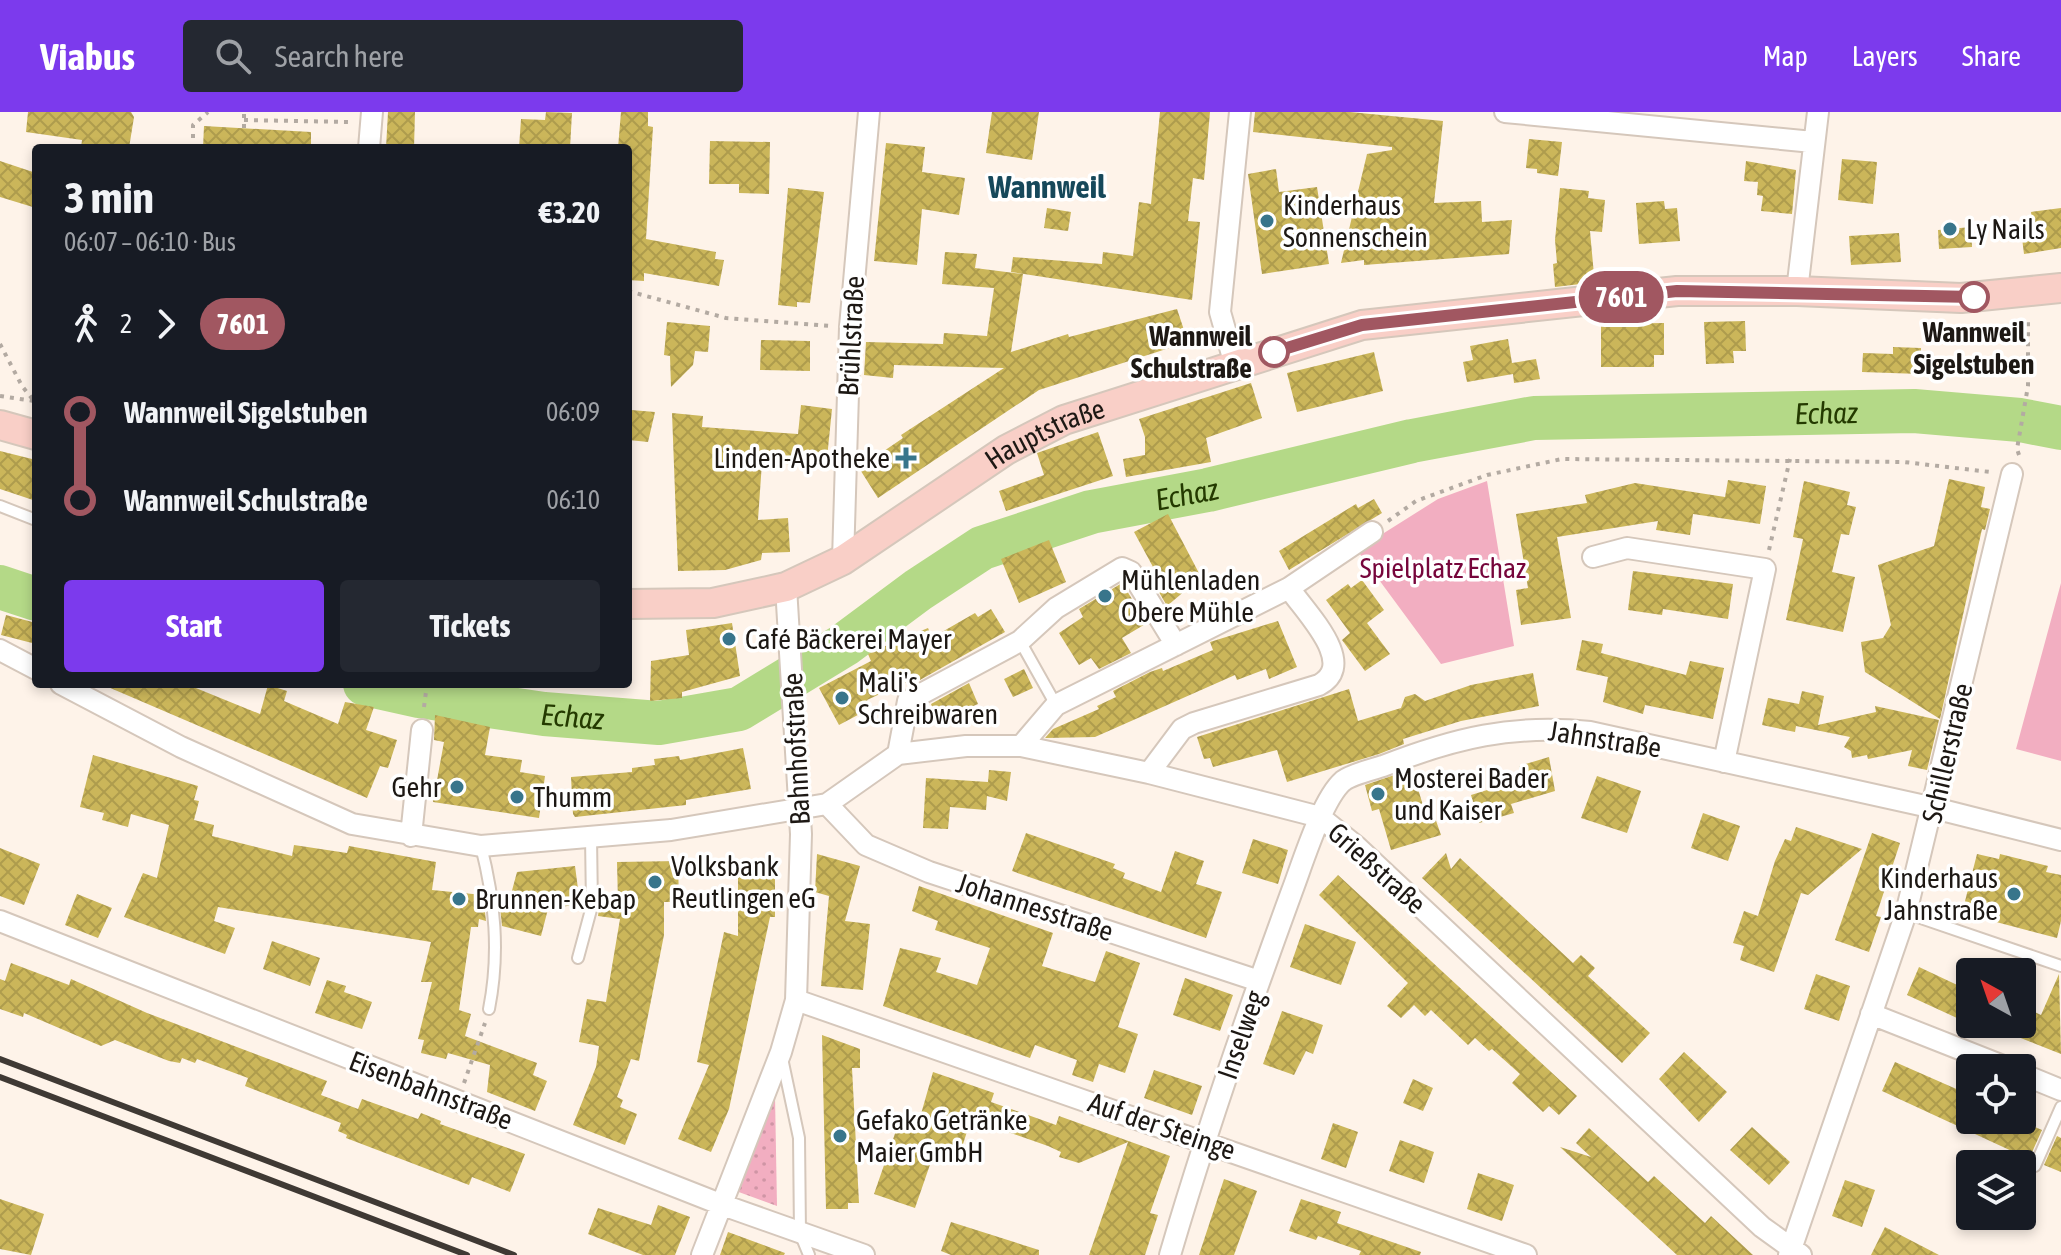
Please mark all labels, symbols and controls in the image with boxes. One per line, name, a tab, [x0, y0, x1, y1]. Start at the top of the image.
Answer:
search box	[183, 20, 743, 92]
icon: search	[211, 34, 255, 78]
text: Viabus	[40, 35, 135, 78]
text: Search here	[275, 39, 404, 73]
text: Map	[1763, 40, 1808, 72]
text: Layers	[1852, 40, 1918, 72]
text: Share	[1962, 40, 2021, 72]
district label: Wannweil	[987, 168, 1106, 205]
text: 3 min	[64, 172, 154, 222]
place label: Kinderhaus Sonnenschein	[1283, 189, 1428, 253]
text: €3.20	[539, 195, 600, 229]
marker: Kinderhaus Sonnenschein	[1258, 212, 1276, 230]
place label: Ly Nails	[1966, 213, 2045, 245]
marker: Ly Nails	[1941, 220, 1959, 238]
text: 06:07 – 06:10 · Bus	[64, 227, 236, 257]
line badge: 7601	[1565, 271, 1677, 323]
street label: Brühlstraße	[832, 275, 870, 397]
text: 7601	[1595, 281, 1647, 313]
marker: Wannweil Sigelstuben	[1959, 282, 1989, 312]
icon: walk	[64, 302, 108, 346]
icon: forward	[144, 302, 188, 346]
text: 7601	[216, 308, 269, 340]
text: 2	[120, 309, 132, 339]
place label: Wannweil Sigelstuben	[1914, 316, 2034, 380]
place label: Wannweil Schulstraße	[1131, 320, 1253, 384]
marker: Wannweil Schulstraße	[1259, 337, 1289, 367]
street label: Hauptstraße	[979, 392, 1109, 475]
text: Wannweil Sigelstuben	[124, 395, 368, 429]
water label: Echaz	[1794, 395, 1858, 430]
text: 06:09	[546, 397, 600, 427]
place label: Linden-Apotheke	[714, 442, 890, 474]
marker: Linden-Apotheke	[897, 449, 915, 467]
water label: Echaz	[1152, 471, 1222, 517]
text: Wannweil Schulstraße	[124, 483, 368, 517]
text: 06:10	[546, 485, 600, 515]
park label: Spielplatz Echaz	[1360, 552, 1526, 584]
place label: Mühlenladen Obere Mühle	[1121, 564, 1260, 628]
button: Start	[64, 580, 324, 672]
button: Tickets	[340, 580, 600, 672]
marker: Mühlenladen Obere Mühle	[1096, 587, 1114, 605]
place label: Café Bäckerei Mayer	[745, 623, 952, 655]
marker: Café Bäckerei Mayer	[720, 630, 738, 648]
place label: Mali's Schreibwaren	[858, 666, 998, 730]
street label: Bahnhofstraße	[776, 672, 816, 826]
street label: Schillerstraße	[1915, 680, 1979, 826]
marker: Mali's Schreibwaren	[833, 689, 851, 707]
water label: Echaz	[539, 697, 605, 736]
street label: Jahnstraße	[1546, 714, 1664, 764]
place label: Mosterei Bader und Kaiser	[1394, 762, 1549, 826]
place label: Gehr	[392, 771, 442, 803]
marker: Gehr	[448, 778, 466, 796]
place label: Thumm	[533, 781, 612, 813]
marker: Mosterei Bader und Kaiser	[1369, 785, 1387, 803]
marker: Thumm	[508, 788, 526, 806]
street label: Grießstraße	[1322, 816, 1432, 920]
place label: Volksbank Reutlingen eG	[671, 850, 816, 914]
place label: Kinderhaus Jahnstraße	[1880, 862, 1998, 926]
street label: Johannesstraße	[953, 867, 1117, 947]
marker: Volksbank Reutlingen eG	[646, 873, 664, 891]
place label: Brunnen-Kebap	[475, 883, 636, 915]
marker: Kinderhaus Jahnstraße	[2005, 885, 2023, 903]
marker: Brunnen-Kebap	[450, 890, 468, 908]
north arrow	[1956, 958, 2036, 1038]
map controls	[1956, 958, 2036, 1230]
street label: Inselweg	[1211, 986, 1271, 1084]
street label: Eisenbahnstraße	[345, 1044, 517, 1136]
button: locate	[1956, 1054, 2036, 1134]
street label: Auf der Steinge	[1084, 1086, 1240, 1166]
place label: Gefako Getränke Maier GmbH	[856, 1104, 1027, 1168]
marker: Gefako Getränke Maier GmbH	[831, 1127, 849, 1145]
button: layers	[1956, 1150, 2036, 1230]

